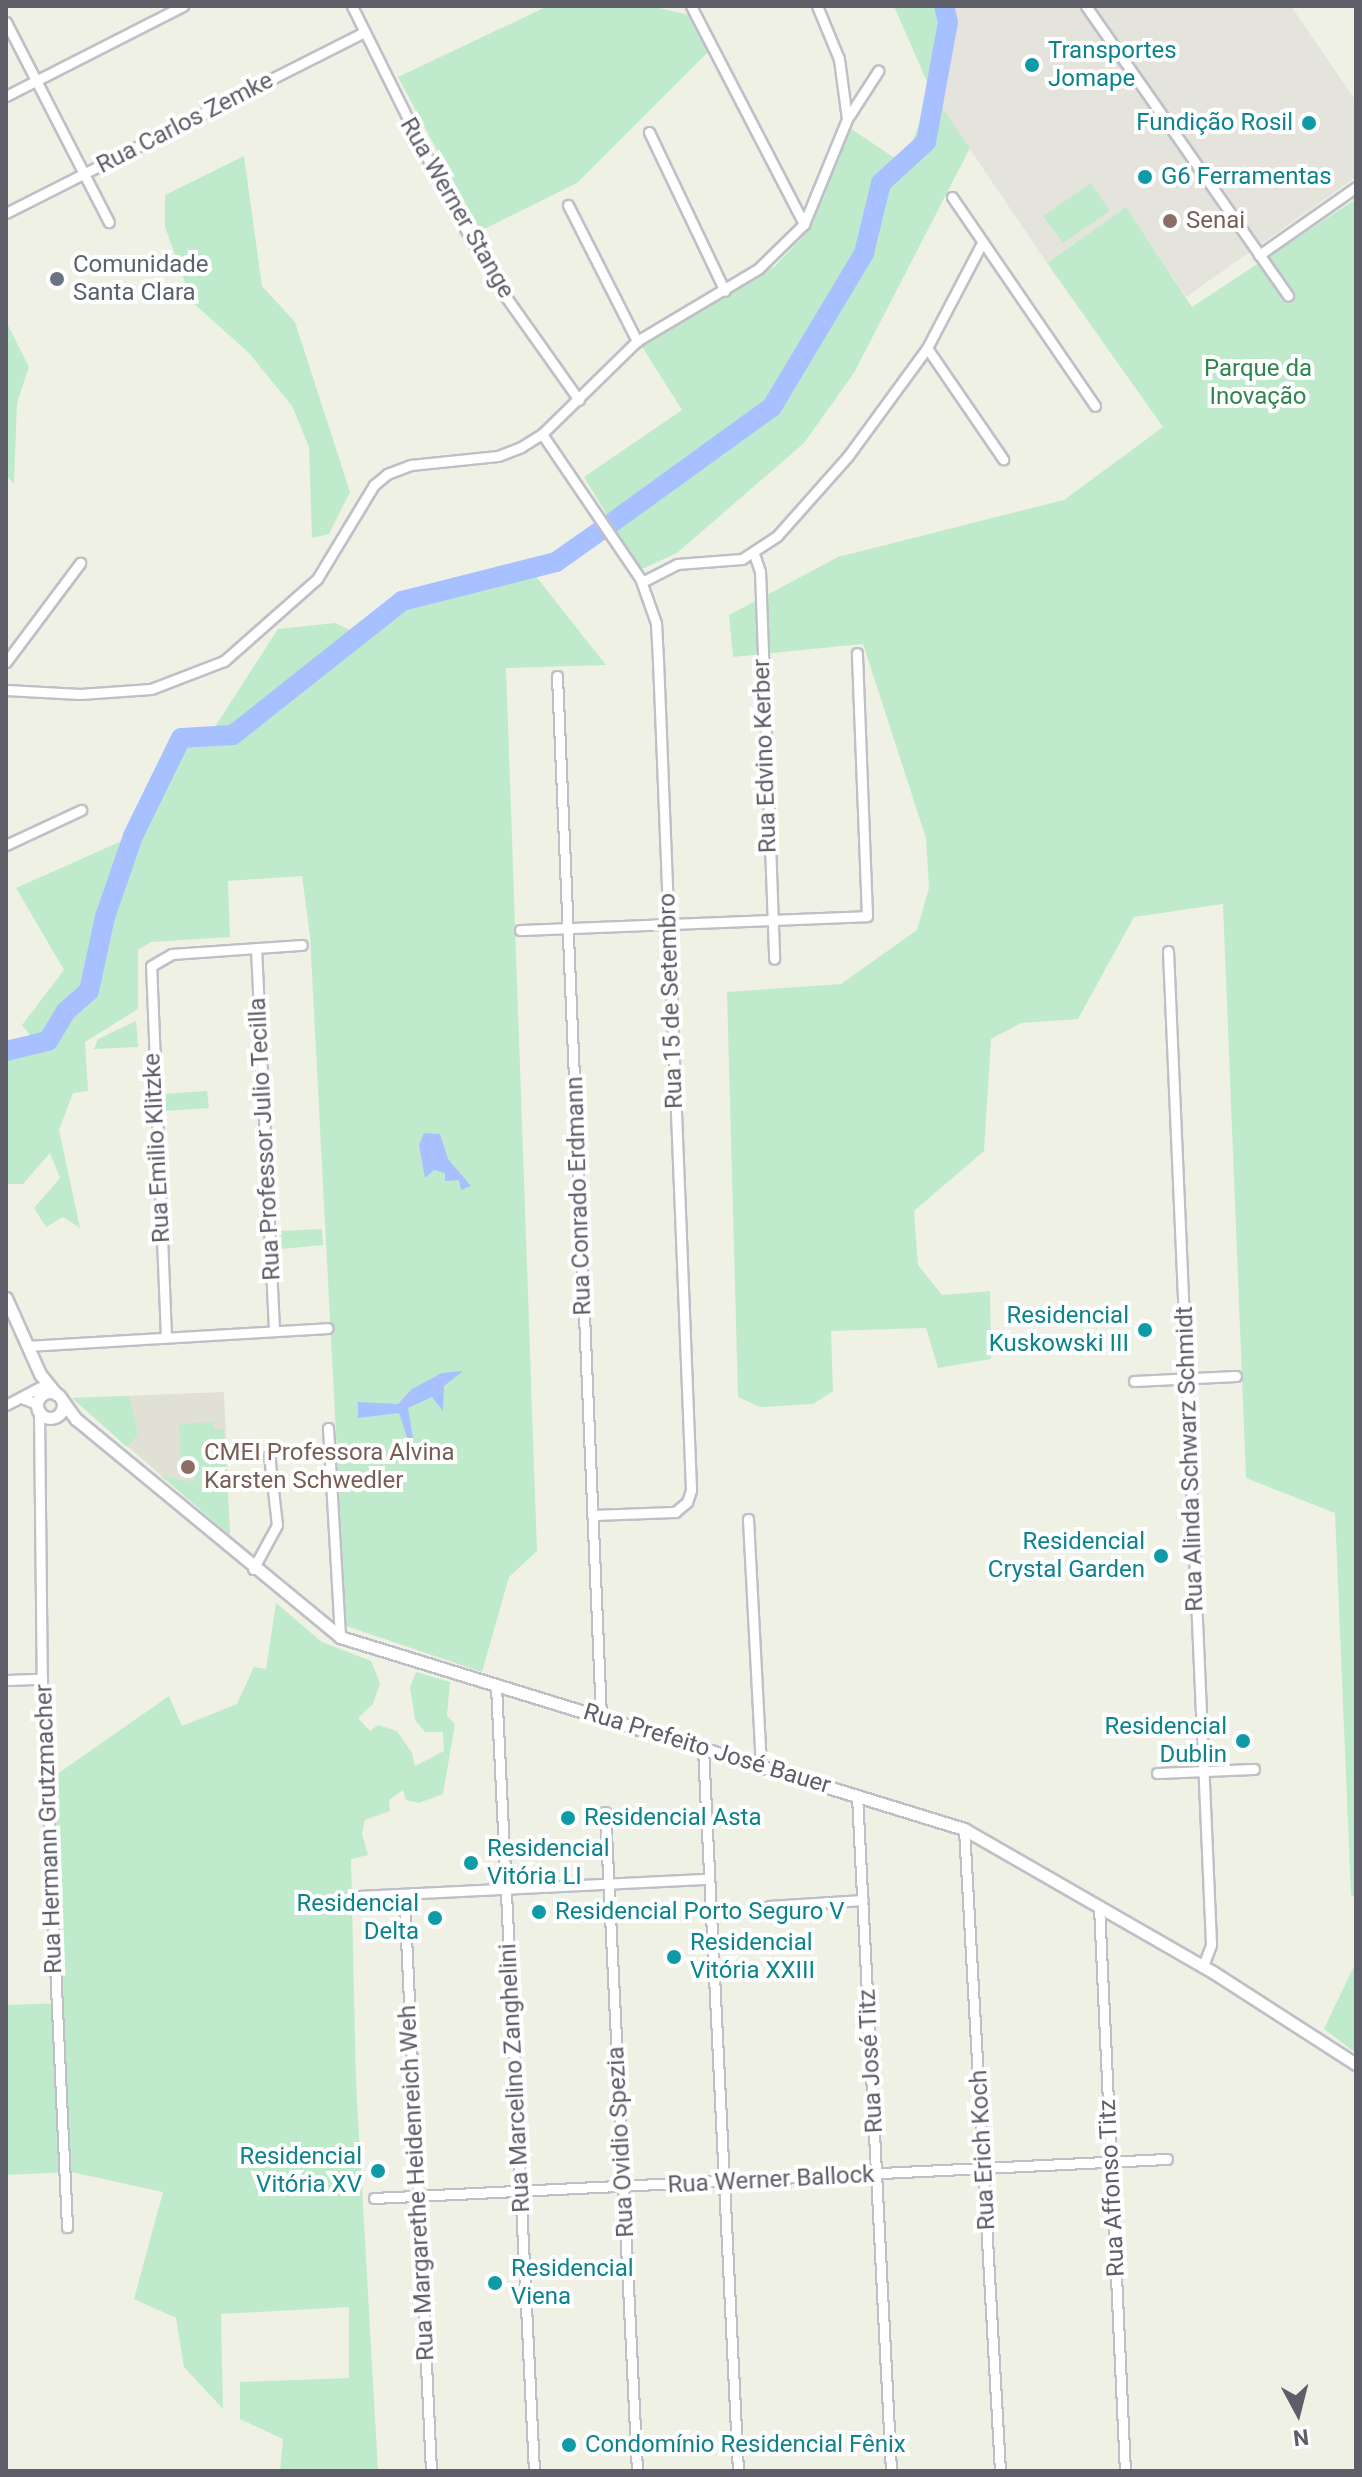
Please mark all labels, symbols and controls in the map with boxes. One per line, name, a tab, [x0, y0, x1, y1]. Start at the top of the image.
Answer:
place label: Transportes Jomape	[1048, 37, 1177, 93]
marker: Transportes Jomape	[1023, 56, 1041, 74]
street label: Rua Carlos Zemke	[92, 66, 278, 180]
place label: Fundição Rosil	[1136, 109, 1293, 137]
street label: Rua Werner Stange	[394, 113, 520, 303]
marker: Fundição Rosil	[1300, 114, 1318, 132]
place label: G6 Ferramentas	[1161, 163, 1332, 191]
marker: G6 Ferramentas	[1136, 168, 1154, 186]
place label: Senai	[1186, 207, 1245, 235]
marker: Senai	[1161, 212, 1179, 230]
place label: Comunidade Santa Clara	[73, 251, 209, 307]
marker: Comunidade Santa Clara	[48, 270, 66, 288]
park label: Parque da Inovação	[1204, 355, 1312, 411]
street label: Rua Edvino Kerber	[747, 658, 783, 854]
street label: Rua 15 de Setembro	[653, 893, 689, 1109]
street label: Rua Professor Julio Tecilla	[243, 996, 287, 1282]
street label: Rua Emilio Klitzke	[138, 1052, 176, 1244]
street label: Rua Conrado Erdmann	[560, 1076, 598, 1316]
place label: Residencial Kuskowski III	[989, 1302, 1129, 1358]
street label: Rua Alinda Schwarz Schmidt	[1170, 1306, 1210, 1612]
marker: Residencial Kuskowski III	[1136, 1321, 1154, 1339]
place label: CMEI Professora Alvina Karsten Schwedler	[204, 1439, 455, 1495]
marker: CMEI Professora Alvina Karsten Schwedler	[179, 1458, 197, 1476]
place label: Residencial Crystal Garden	[988, 1528, 1145, 1584]
marker: Residencial Crystal Garden	[1152, 1547, 1170, 1565]
street label: Rua Hermann Grutzmacher	[30, 1684, 68, 1974]
street label: Rua Prefeito José Bauer	[580, 1698, 834, 1800]
place label: Residencial Dublin	[1104, 1713, 1227, 1769]
marker: Residencial Dublin	[1234, 1732, 1252, 1750]
place label: Residencial Asta	[584, 1804, 761, 1832]
marker: Residencial Asta	[559, 1809, 577, 1827]
place label: Residencial Vitória LI	[487, 1835, 610, 1891]
marker: Residencial Vitória LI	[462, 1854, 480, 1872]
place label: Residencial Delta	[296, 1890, 419, 1946]
place label: Residencial Porto Seguro V	[555, 1898, 845, 1926]
marker: Residencial Porto Seguro V	[530, 1903, 548, 1921]
marker: Residencial Delta	[426, 1909, 444, 1927]
place label: Residencial Vitória XXIII	[690, 1929, 815, 1985]
street label: Rua Marcelino Zanghelini	[494, 1943, 536, 2213]
marker: Residencial Vitória XXIII	[665, 1948, 683, 1966]
street label: Rua José Titz	[853, 1988, 889, 2134]
street label: Rua Margarethe Heidenreich Weh	[393, 2004, 441, 2362]
street label: Rua Ovidio Spezia	[602, 2046, 640, 2238]
street label: Rua Erich Koch	[964, 2069, 1002, 2231]
street label: Rua Affonso Titz	[1093, 2098, 1131, 2278]
place label: Residencial Vitória XV	[239, 2143, 362, 2199]
street label: Rua Werner Ballock	[667, 2160, 875, 2200]
marker: Residencial Vitória XV	[369, 2162, 387, 2180]
place label: Residencial Viena	[511, 2255, 634, 2311]
marker: Residencial Viena	[486, 2274, 504, 2292]
north arrow	[1258, 2373, 1338, 2453]
text: N	[1292, 2424, 1310, 2451]
place label: Condomínio Residencial Fênix	[585, 2431, 906, 2459]
marker: Condomínio Residencial Fênix	[560, 2436, 578, 2454]

